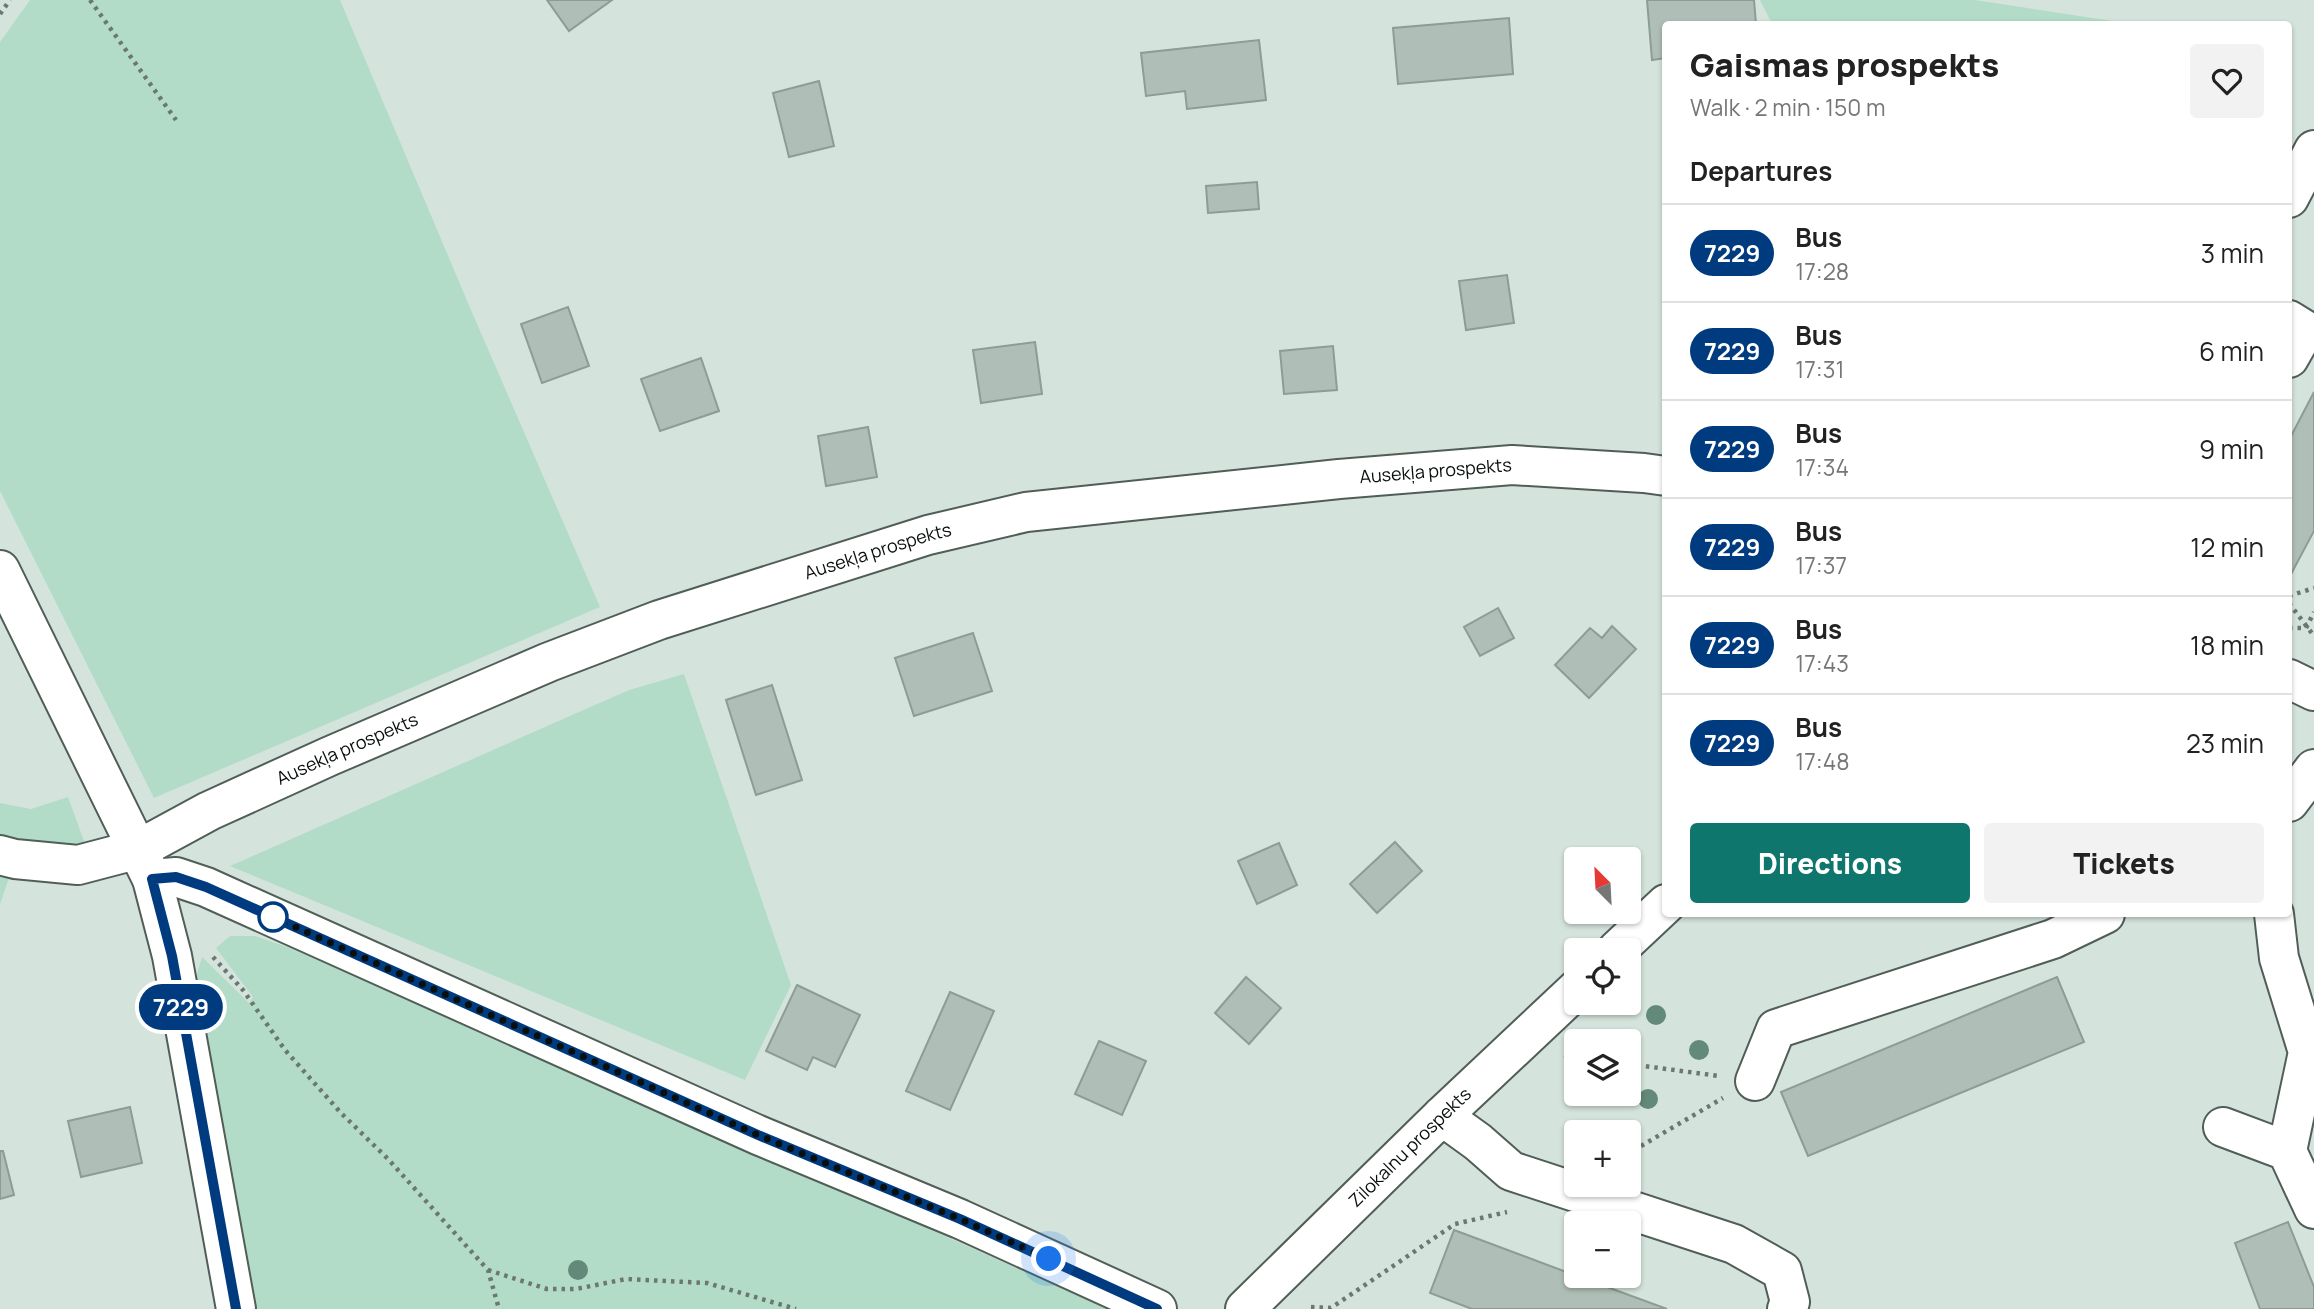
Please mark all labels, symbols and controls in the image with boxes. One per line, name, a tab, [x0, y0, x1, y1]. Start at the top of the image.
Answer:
text: Gaismas prospekts	[1690, 42, 1999, 87]
button: heart	[2190, 44, 2264, 118]
text: Walk · 2 min · 150 m	[1690, 91, 1886, 123]
text: Departures	[1690, 153, 1832, 189]
text: Bus	[1795, 219, 1842, 255]
text: 3 min	[2201, 235, 2264, 271]
text: 7229	[1704, 236, 1760, 269]
text: 17:28	[1795, 255, 1849, 287]
text: Bus	[1795, 317, 1842, 353]
text: 6 min	[2199, 333, 2264, 369]
text: 7229	[1704, 334, 1760, 367]
text: 17:31	[1795, 353, 1844, 385]
text: Bus	[1795, 415, 1842, 451]
text: 9 min	[2199, 431, 2264, 467]
text: 7229	[1704, 432, 1760, 465]
text: 17:34	[1795, 451, 1849, 483]
street label: Ausekļa prospekts	[1359, 452, 1513, 488]
text: Bus	[1795, 513, 1842, 549]
street label: Ausekļa prospekts	[801, 517, 954, 584]
text: 12 min	[2190, 529, 2264, 565]
text: 7229	[1704, 530, 1760, 563]
text: 17:37	[1795, 549, 1847, 581]
text: Bus	[1795, 611, 1842, 647]
text: 18 min	[2190, 627, 2264, 663]
text: 7229	[1704, 628, 1760, 661]
text: 17:43	[1795, 647, 1849, 679]
street label: Ausekļa prospekts	[272, 707, 422, 790]
text: Bus	[1795, 709, 1842, 745]
text: 23 min	[2186, 725, 2264, 761]
text: 7229	[1704, 726, 1760, 759]
text: 17:48	[1795, 745, 1850, 777]
button: Directions	[1690, 823, 1970, 903]
button: Tickets	[1984, 823, 2264, 903]
north arrow	[1564, 847, 1642, 924]
map controls	[1564, 847, 1641, 1288]
unlabelled marker	[258, 902, 288, 932]
button: locate	[1564, 938, 1641, 1015]
line badge: 7229	[132, 984, 230, 1030]
text: 7229	[153, 990, 209, 1023]
button: layers	[1564, 1029, 1641, 1106]
street label: Zilokalnu prospekts	[1343, 1082, 1476, 1212]
button: +	[1564, 1120, 1641, 1197]
button: −	[1564, 1211, 1641, 1288]
your location	[1031, 1241, 1066, 1276]

